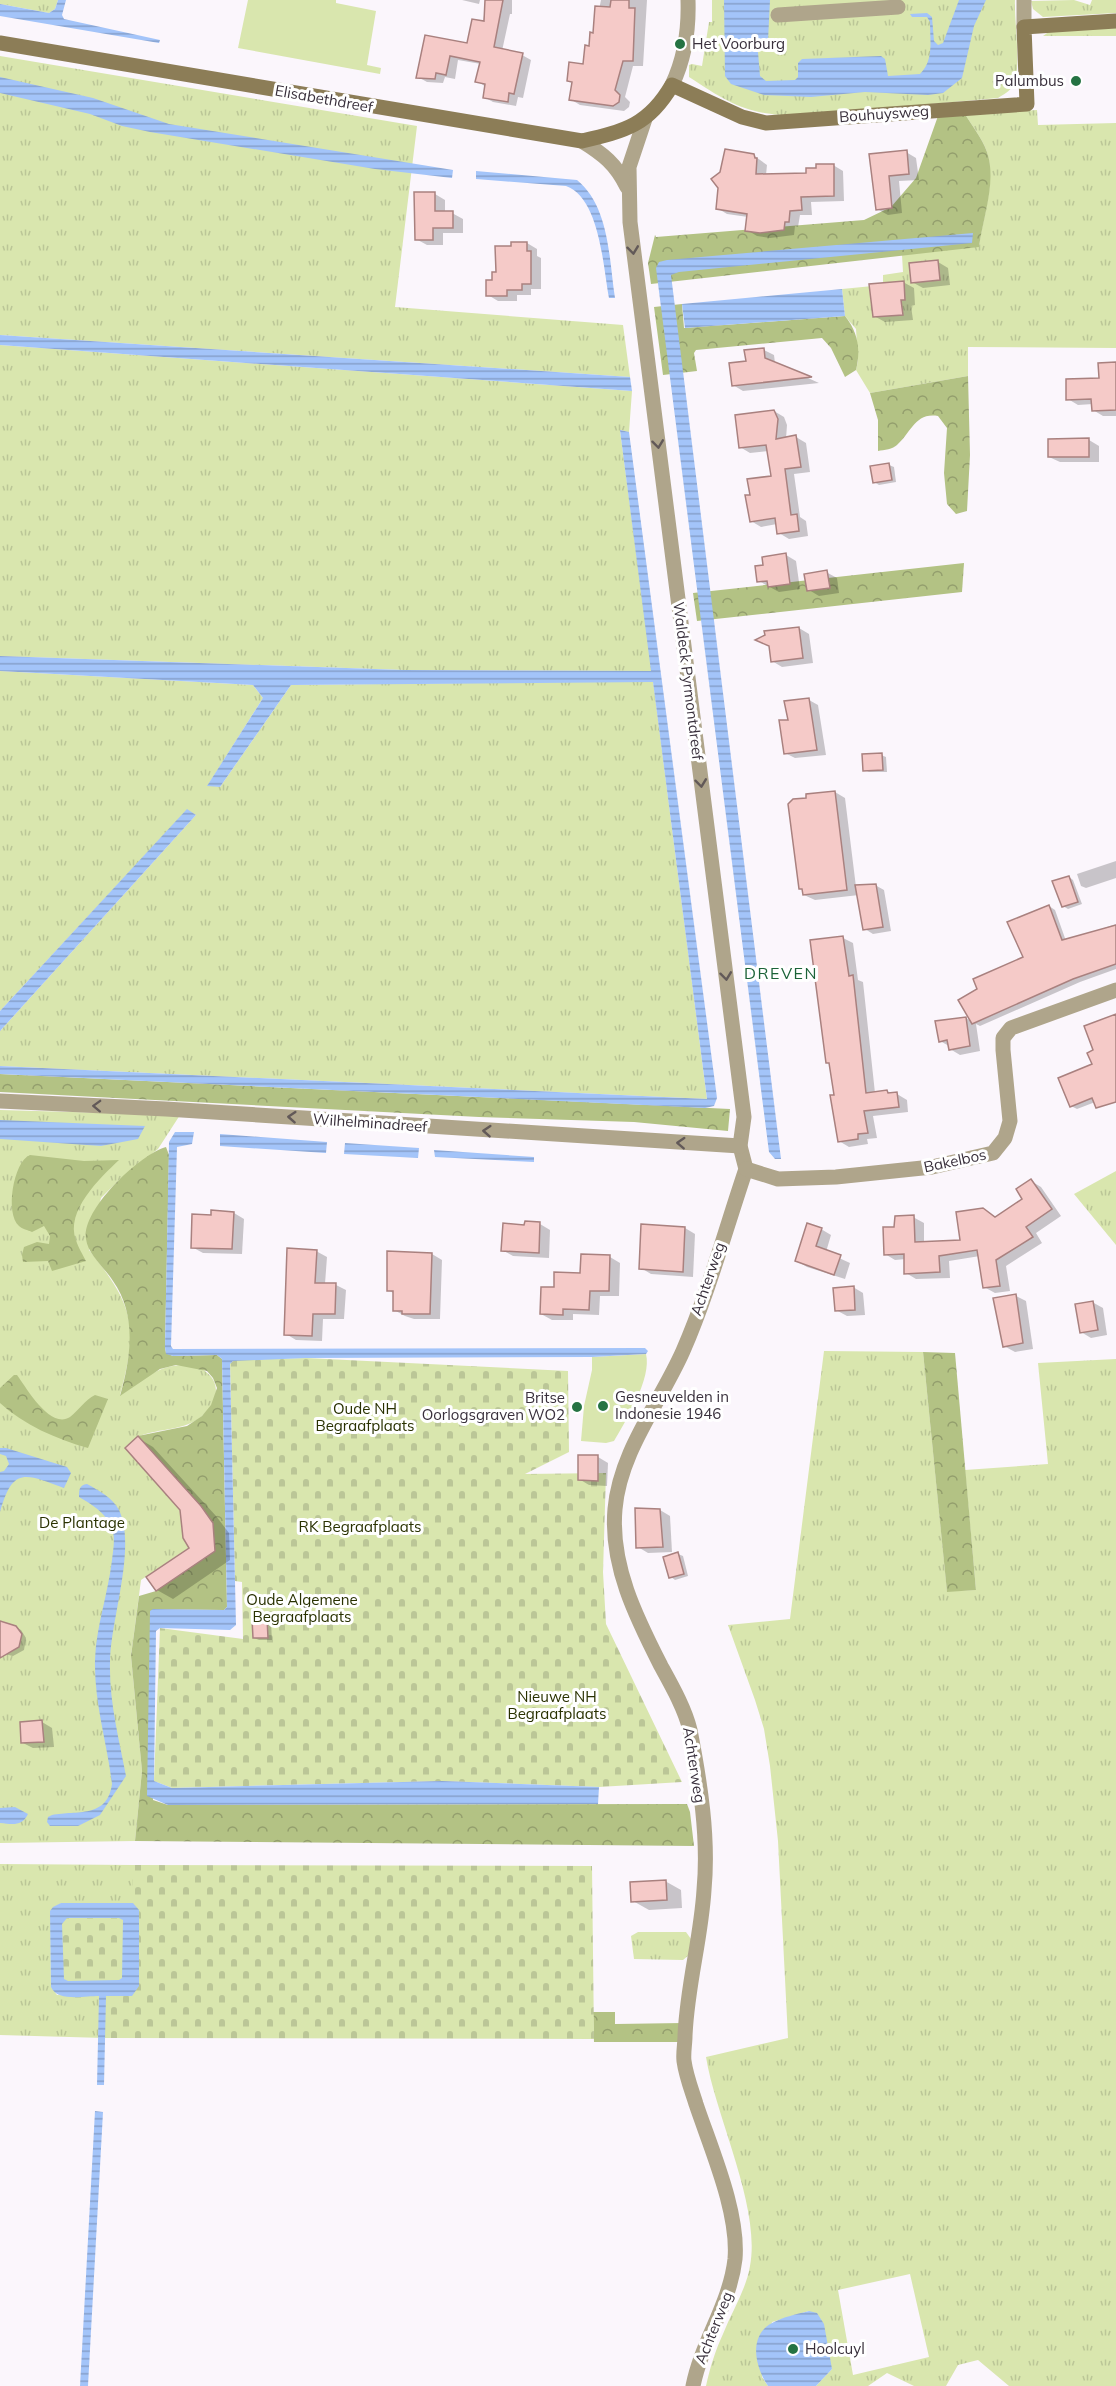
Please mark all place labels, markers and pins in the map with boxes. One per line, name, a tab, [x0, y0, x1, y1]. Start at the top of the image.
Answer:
place label: Het Voorburg	[692, 34, 785, 53]
marker: Het Voorburg	[673, 37, 687, 51]
place label: Palumbus	[995, 71, 1064, 90]
marker: Palumbus	[1069, 74, 1083, 88]
place label: Gesneuvelden in Indonesie 1946	[615, 1387, 729, 1423]
place label: Britse Oorlogsgraven WO2	[422, 1388, 565, 1424]
marker: Gesneuvelden in Indonesie 1946	[596, 1399, 610, 1413]
marker: Britse Oorlogsgraven WO2	[570, 1400, 584, 1414]
place label: Hoolcuyl	[805, 2339, 865, 2358]
marker: Hoolcuyl	[786, 2342, 800, 2356]

